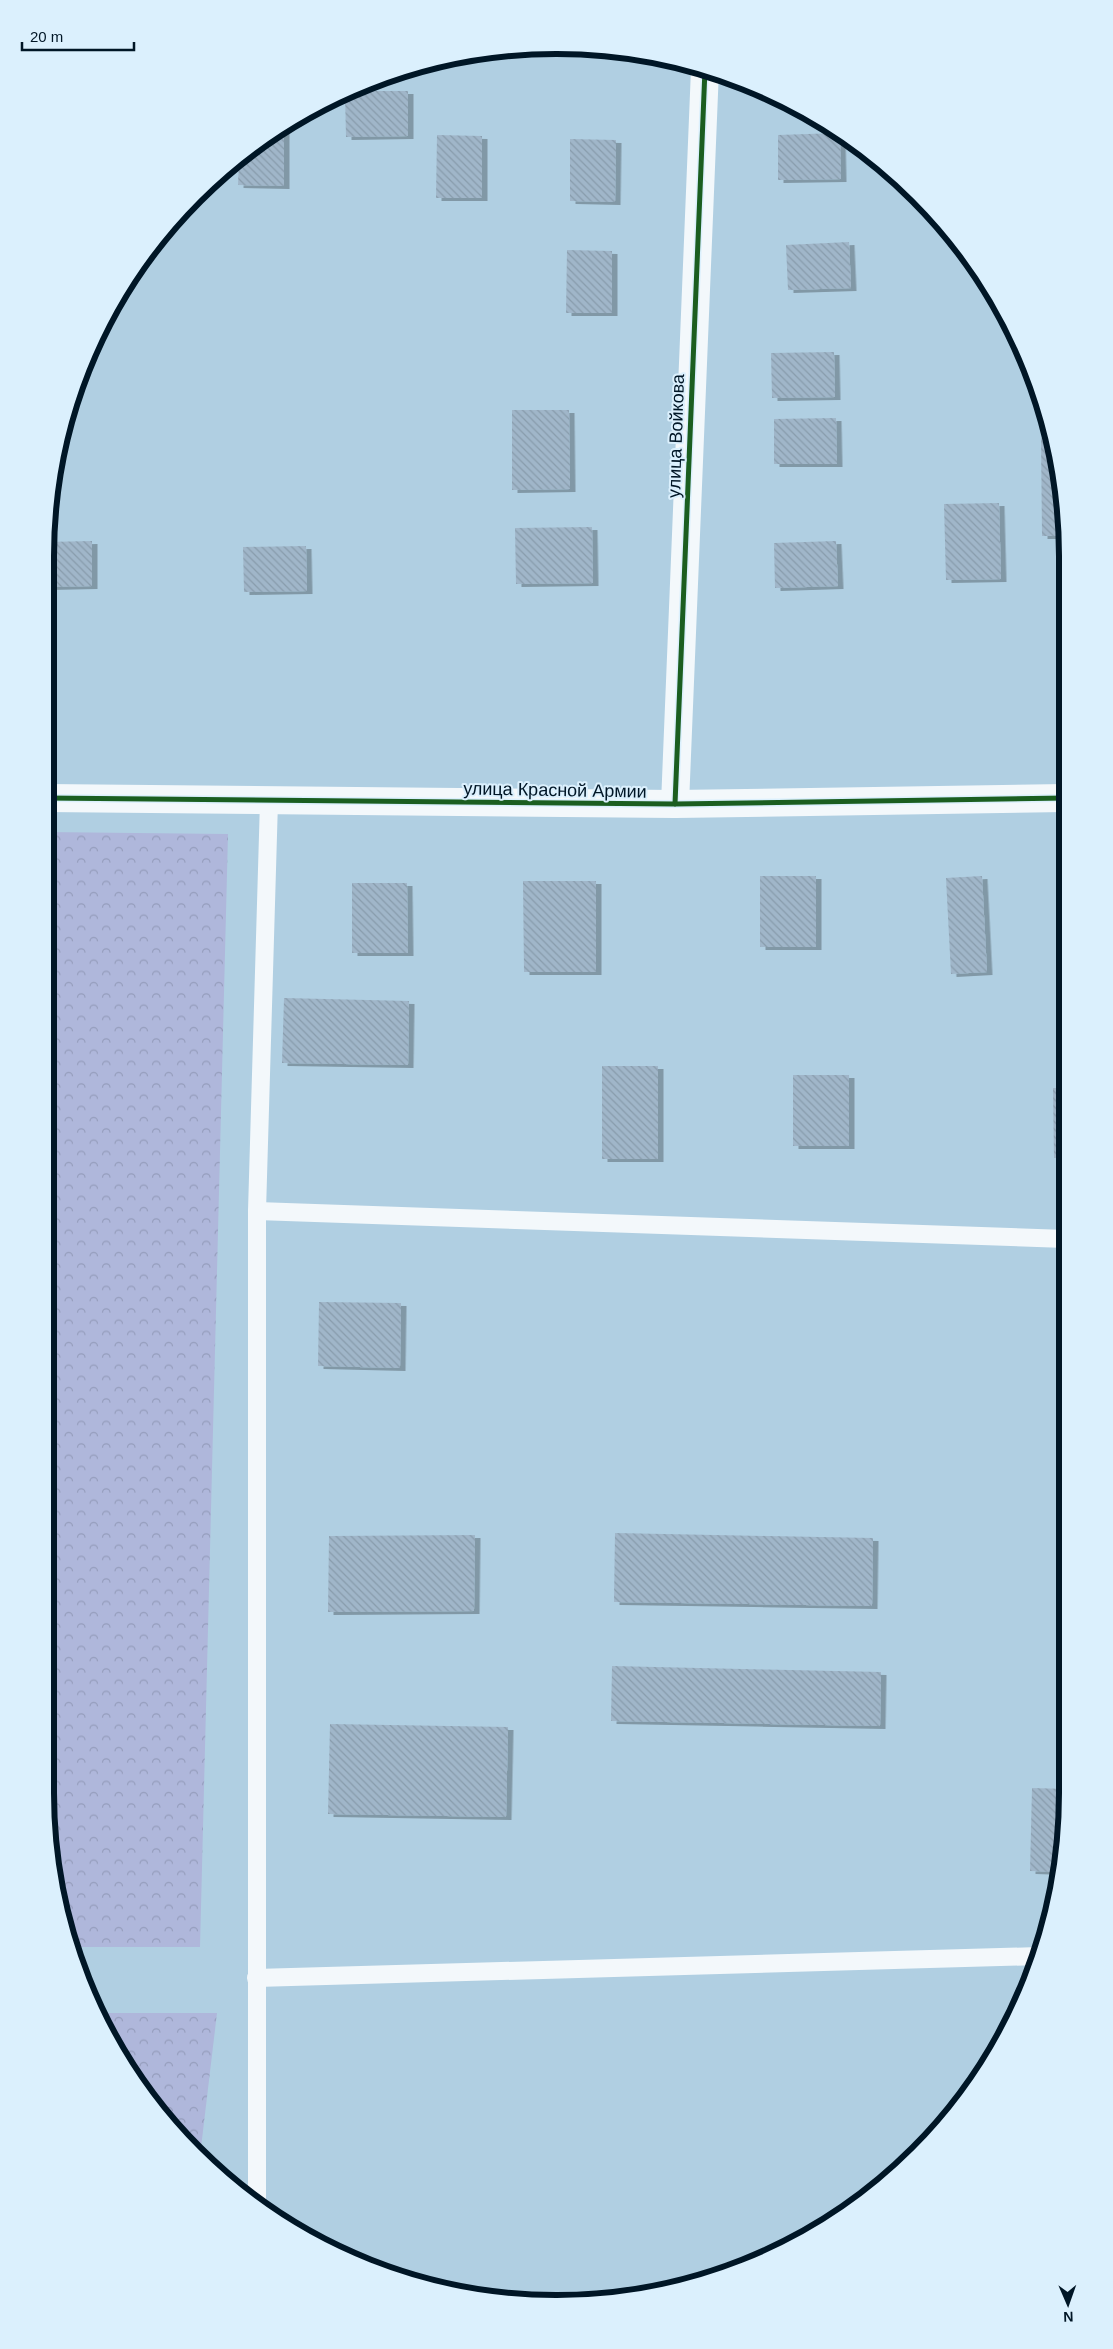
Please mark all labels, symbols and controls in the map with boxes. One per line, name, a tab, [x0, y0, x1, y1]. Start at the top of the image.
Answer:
scale bar	[22, 20, 135, 52]
text: 20 m	[30, 28, 63, 45]
street label: улица Войкова	[664, 373, 688, 498]
street label: улица Красной Армии	[463, 778, 647, 802]
north arrow	[1043, 2279, 1093, 2329]
text: N	[1063, 2309, 1074, 2325]

